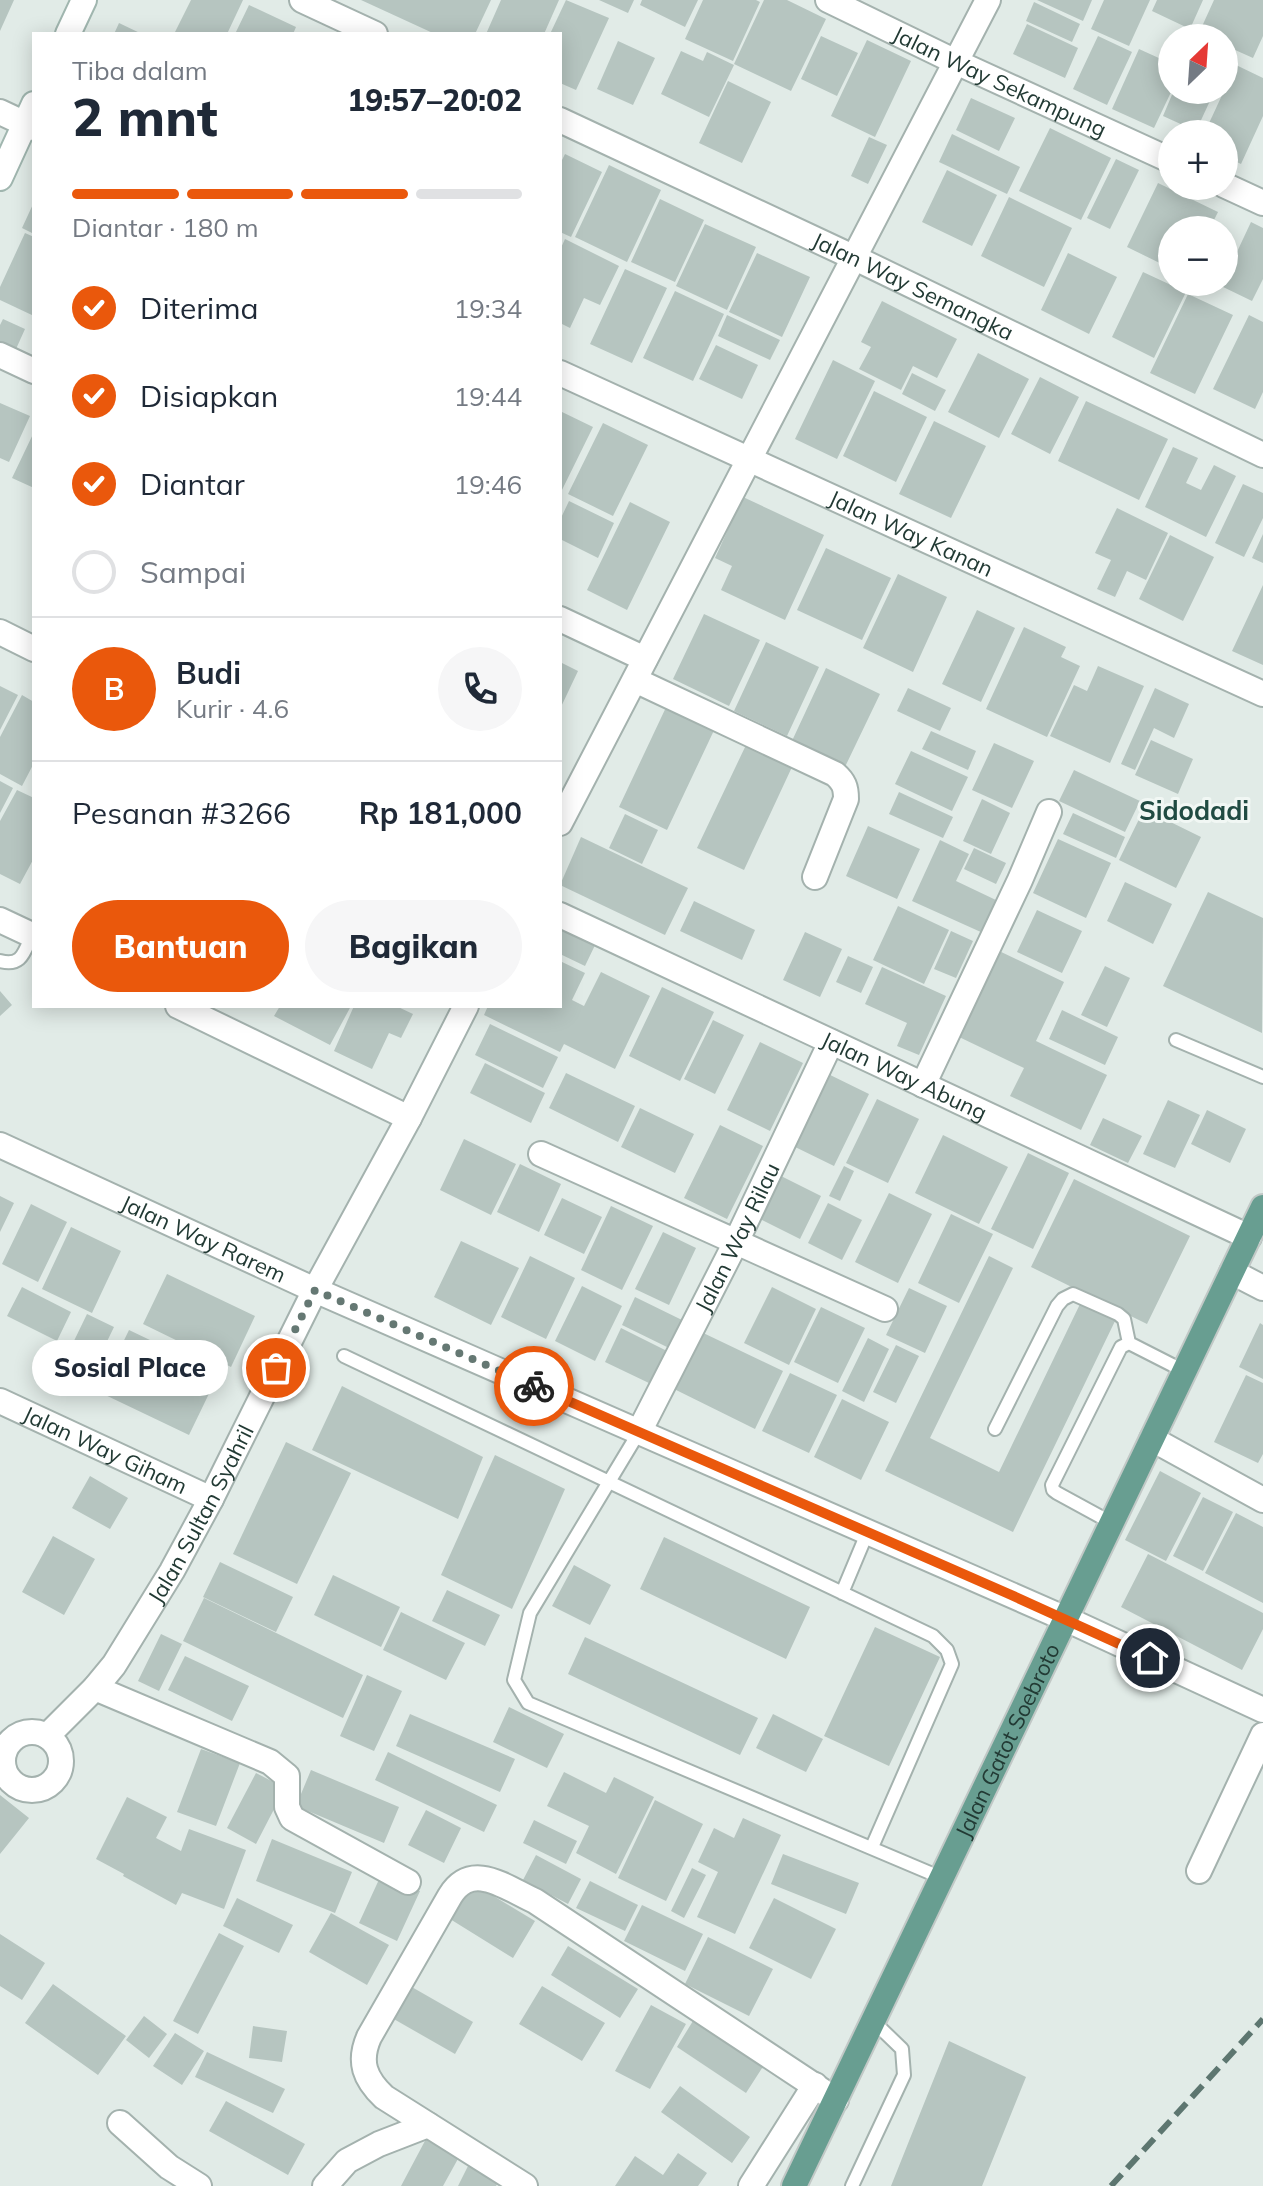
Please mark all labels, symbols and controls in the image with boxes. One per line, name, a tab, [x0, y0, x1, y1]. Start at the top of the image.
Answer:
street label: Jalan Way Sekampung	[888, 19, 1111, 143]
north arrow	[1158, 24, 1238, 104]
map controls	[1158, 24, 1238, 296]
text: Tiba dalam	[72, 54, 208, 87]
text: 19:57–20:02	[347, 81, 522, 119]
text: 2 mnt	[72, 84, 218, 149]
button: +	[1158, 120, 1238, 200]
text: Diantar · 180 m	[72, 211, 259, 244]
button: −	[1158, 216, 1238, 296]
street label: Jalan Way Semangka	[808, 226, 1018, 346]
icon: check	[72, 286, 116, 330]
text: Diterima	[140, 289, 259, 327]
text: 19:34	[454, 292, 522, 325]
icon: check	[72, 374, 116, 418]
text: Disiapkan	[140, 377, 278, 415]
text: 19:44	[454, 380, 522, 413]
icon: check	[72, 462, 116, 506]
text: Diantar	[140, 465, 245, 503]
text: 19:46	[454, 468, 522, 501]
street label: Jalan Way Kanan	[825, 484, 998, 583]
text: Sampai	[140, 553, 246, 591]
button: phone	[438, 647, 522, 731]
text: Budi	[176, 654, 241, 692]
text: B	[104, 670, 124, 708]
text: Kurir · 4.6	[176, 692, 289, 725]
text: Pesanan #3266	[72, 794, 291, 832]
text: Rp 181,000	[359, 794, 522, 832]
district label: Sidodadi	[1139, 794, 1249, 827]
button: Bantuan	[72, 900, 289, 992]
button: Bagikan	[305, 900, 522, 992]
street label: Jalan Way Abung	[817, 1025, 992, 1127]
street label: Jalan Way Rilau	[689, 1158, 786, 1317]
street label: Jalan Way Rarem	[116, 1189, 291, 1289]
pin	[242, 1334, 310, 1402]
callout: Sosial Place	[32, 1340, 228, 1396]
icon: bag	[254, 1346, 298, 1390]
courier	[494, 1346, 574, 1426]
text: Sosial Place	[54, 1351, 206, 1384]
icon: bike	[512, 1364, 556, 1408]
street label: Jalan Way Giham	[19, 1400, 192, 1500]
street label: Jalan Sultan Syahril	[141, 1420, 260, 1608]
pin	[1116, 1624, 1184, 1692]
icon: home	[1128, 1636, 1172, 1680]
street label: Jalan Gatot Soebroto	[949, 1639, 1066, 1842]

